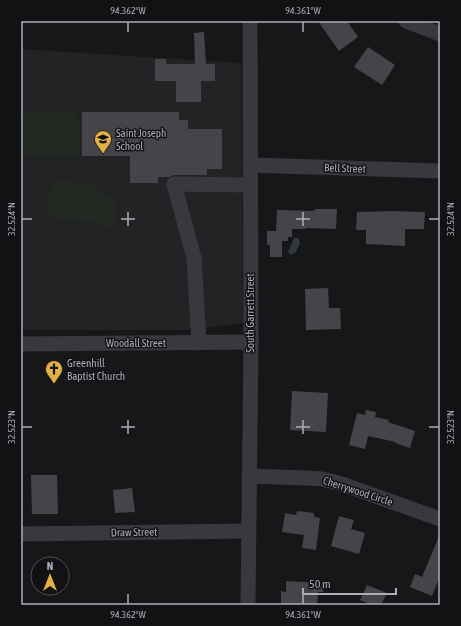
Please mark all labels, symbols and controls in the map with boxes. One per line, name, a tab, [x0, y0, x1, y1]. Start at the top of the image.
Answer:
text: 94.362°W	[110, 5, 146, 16]
text: 94.361°W	[285, 5, 321, 16]
place label: Saint Joseph School	[116, 127, 166, 152]
school or university icon: Saint Joseph School	[93, 129, 113, 154]
street label: Bell Street	[324, 161, 366, 175]
text: 32.524°N	[6, 202, 17, 236]
text: 32.524°N	[445, 202, 456, 236]
street label: South Garrett Street	[244, 273, 256, 353]
street label: Woodall Street	[106, 337, 166, 349]
place label: Greenhill Baptist Church	[67, 357, 125, 382]
church icon: Greenhill Baptist Church	[44, 359, 64, 384]
text: 32.523°N	[6, 410, 17, 444]
text: 32.523°N	[445, 410, 456, 444]
street label: Cherrywood Circle	[322, 474, 394, 508]
street label: Draw Street	[111, 526, 157, 538]
north arrow	[30, 556, 70, 596]
text: N	[47, 560, 53, 572]
scale bar	[303, 570, 396, 596]
text: 50 m	[309, 577, 331, 591]
text: 94.362°W	[110, 609, 146, 620]
text: 94.361°W	[285, 609, 321, 620]

